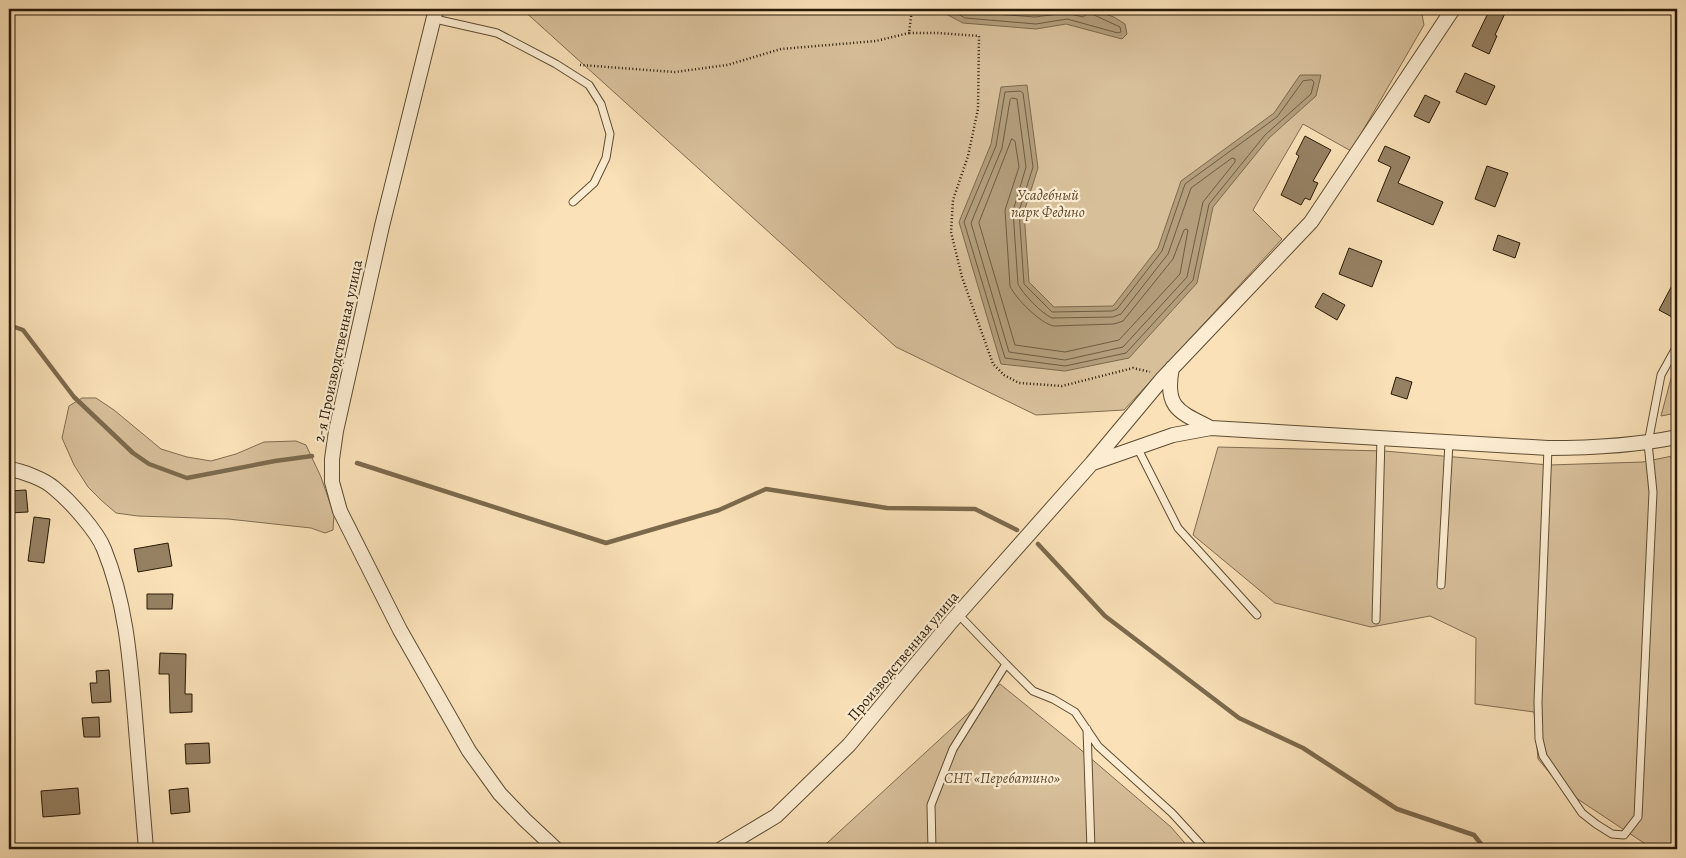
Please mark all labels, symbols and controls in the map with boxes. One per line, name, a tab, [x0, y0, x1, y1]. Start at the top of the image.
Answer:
park label: Усадебный парк Федино	[1011, 185, 1085, 222]
street label: 2-я Производственная улица	[309, 258, 367, 444]
street label: Производственная улица	[843, 587, 963, 725]
park label: СНТ «Перебатино»	[944, 768, 1060, 788]

